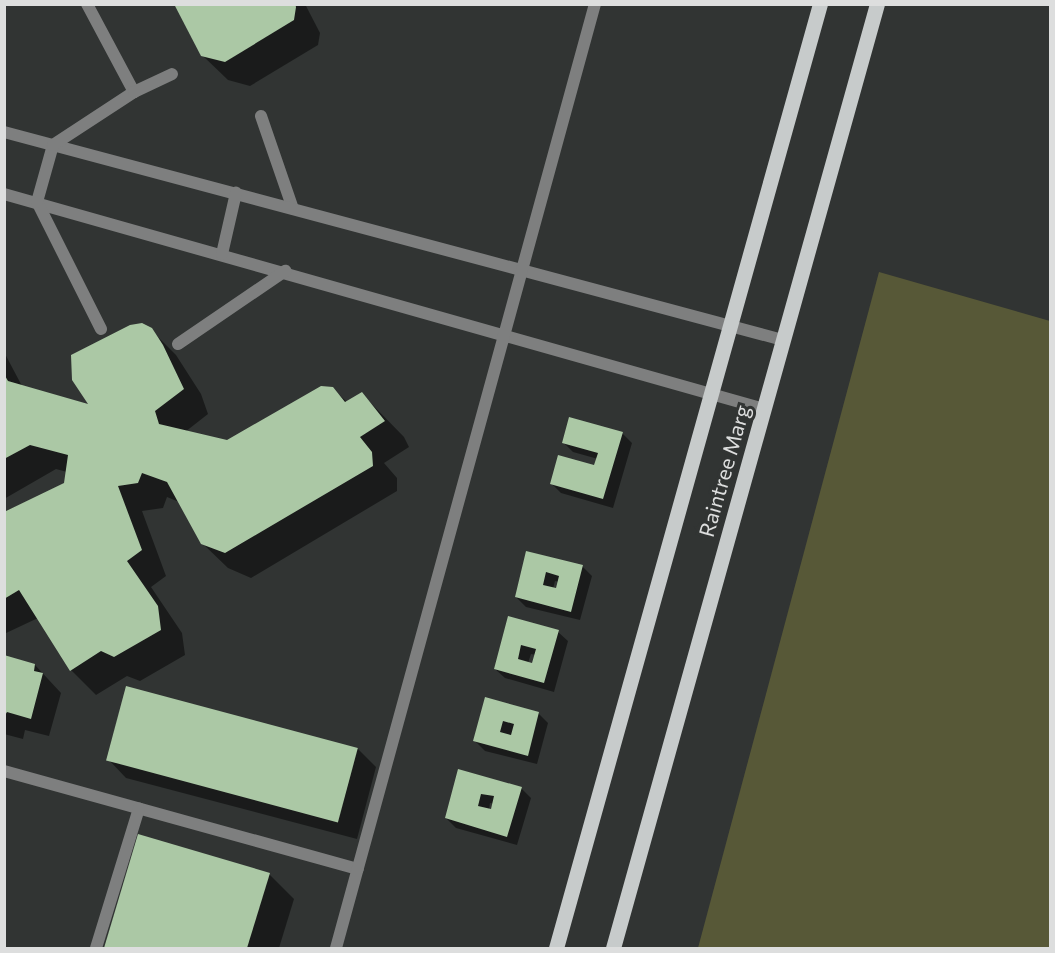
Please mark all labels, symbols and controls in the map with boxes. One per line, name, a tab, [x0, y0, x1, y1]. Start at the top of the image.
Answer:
street label: Raintree Marg	[693, 402, 755, 540]

